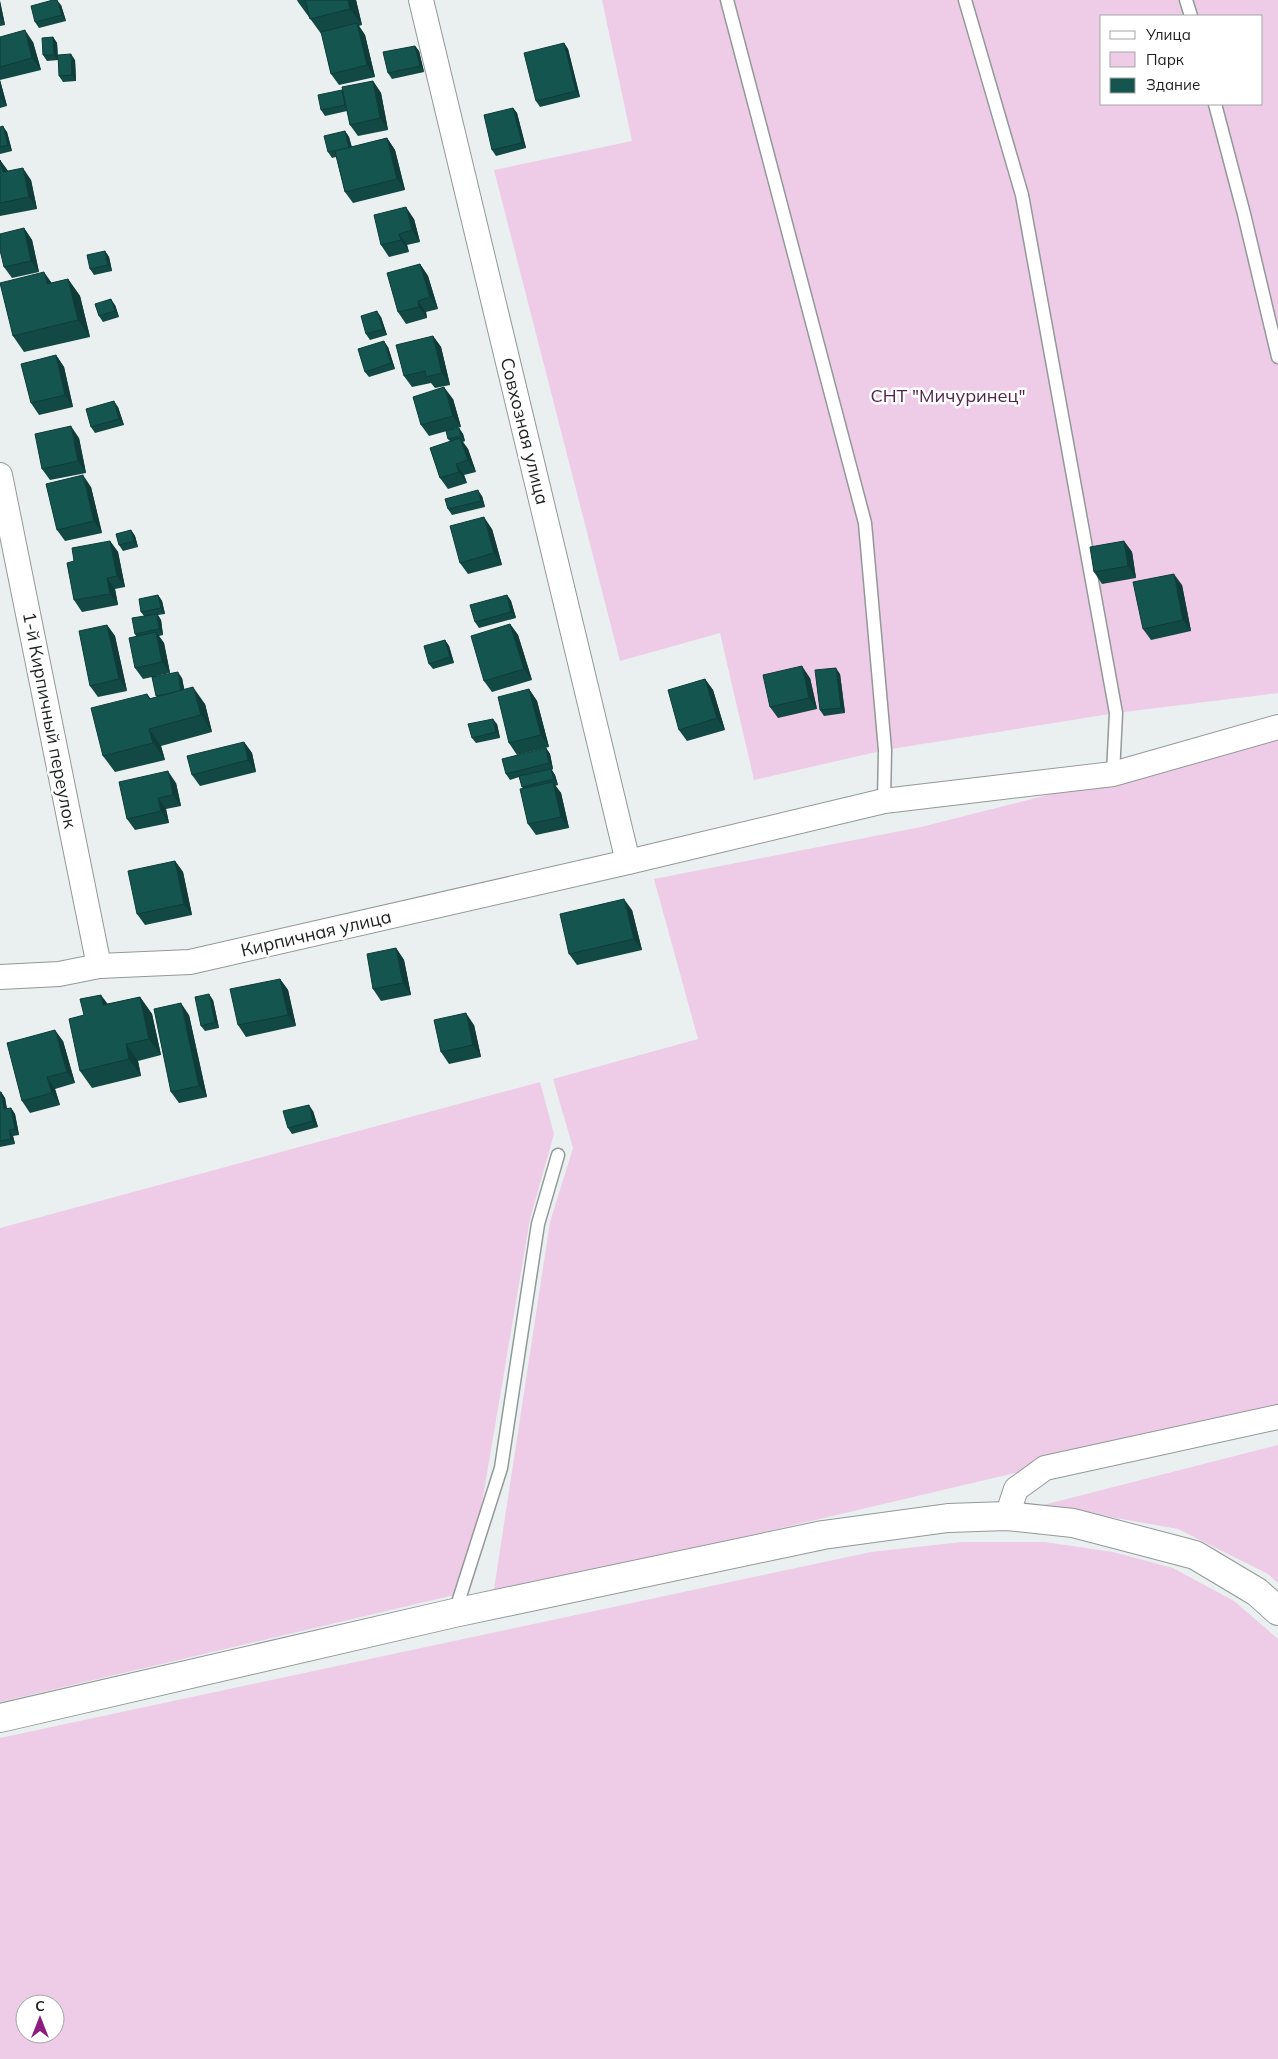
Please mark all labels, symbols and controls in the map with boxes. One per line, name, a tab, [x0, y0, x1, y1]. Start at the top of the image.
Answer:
legend	[1100, 15, 1263, 105]
text: Улица	[1145, 25, 1191, 44]
text: Парк	[1146, 50, 1185, 69]
text: Здание	[1146, 75, 1200, 94]
street label: Совхозная улица	[496, 355, 554, 507]
park label: СНТ "Мичуринец"	[870, 384, 1026, 407]
street label: 1-й Кирпичный переулок	[18, 610, 82, 830]
street label: Кирпичная улица	[238, 904, 394, 962]
north arrow	[15, 1994, 65, 2044]
text: С	[35, 1997, 45, 2015]

